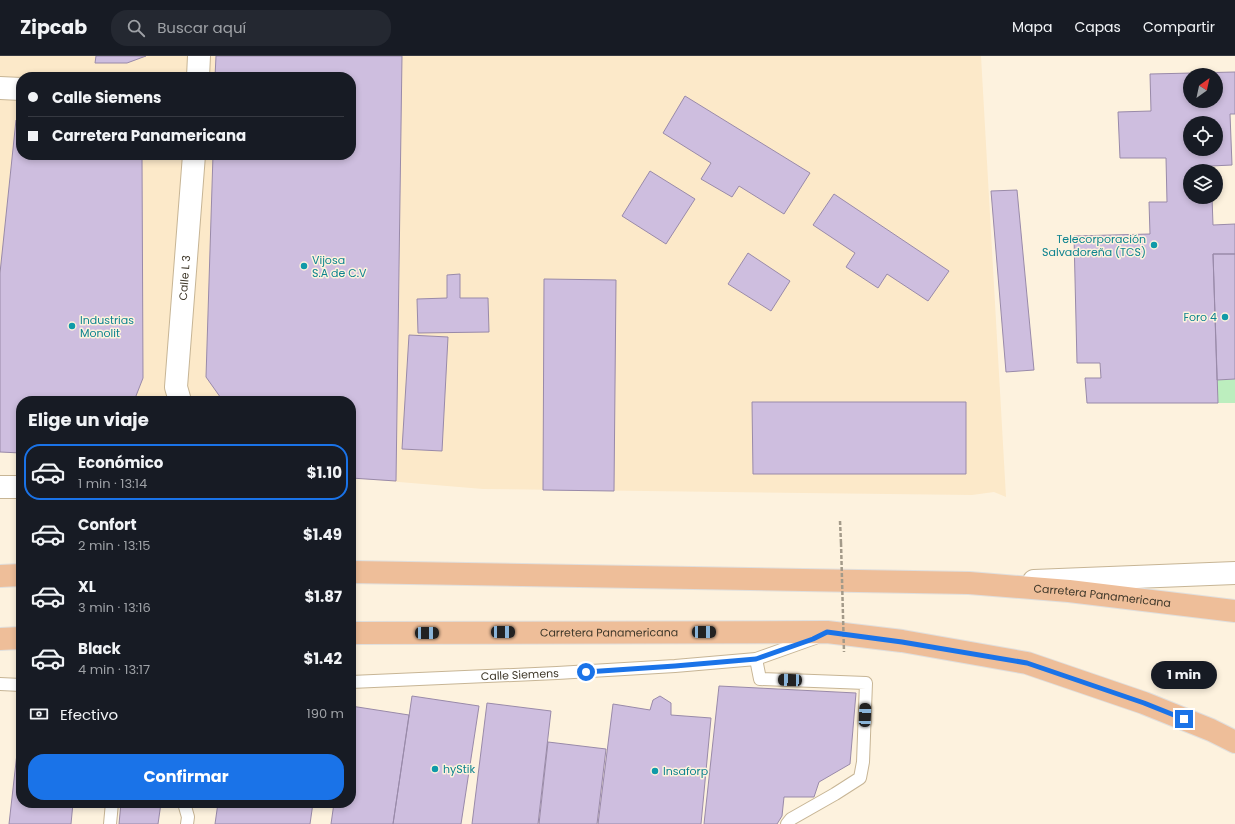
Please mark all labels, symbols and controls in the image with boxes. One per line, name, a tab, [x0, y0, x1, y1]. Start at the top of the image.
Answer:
search box	[111, 10, 391, 46]
text: Zipcab	[20, 14, 87, 41]
icon: search	[125, 17, 147, 39]
text: Buscar aquí	[157, 17, 246, 38]
text: Mapa	[1012, 17, 1052, 37]
text: Capas	[1074, 17, 1121, 37]
text: Compartir	[1143, 17, 1215, 37]
north arrow	[1183, 68, 1223, 108]
map controls	[1183, 68, 1223, 204]
text: Calle Siemens	[52, 87, 161, 108]
button: locate	[1183, 116, 1223, 156]
text: Carretera Panamericana	[52, 125, 246, 146]
button: layers	[1183, 164, 1223, 204]
place label: Telecorporación Salvadoreña (TCS)	[1042, 231, 1146, 260]
marker: Telecorporación Salvadoreña (TCS)	[1149, 240, 1159, 250]
place label: Vijosa S.A de C.V	[312, 252, 367, 281]
street label: Calle L 3	[175, 255, 194, 301]
marker: Vijosa S.A de C.V	[299, 261, 309, 271]
place label: Foro 4	[1183, 309, 1217, 325]
place label: Industrias Monolit	[80, 312, 134, 341]
marker: Foro 4	[1220, 312, 1230, 322]
marker: Industrias Monolit	[67, 321, 77, 331]
text: Elige un viaje	[28, 407, 149, 432]
text: Económico	[78, 452, 163, 473]
icon: car	[30, 454, 66, 490]
text: $1.10	[307, 462, 342, 483]
text: 1 min · 13:14	[78, 474, 147, 493]
text: Confort	[78, 514, 137, 535]
icon: car	[30, 516, 66, 552]
text: $1.49	[303, 524, 342, 545]
text: 2 min · 13:15	[78, 536, 150, 555]
text: XL	[78, 576, 96, 597]
icon: car	[30, 578, 66, 614]
street label: Carretera Panamericana	[1033, 580, 1172, 611]
text: $1.87	[305, 586, 342, 607]
text: 3 min · 13:16	[78, 598, 151, 617]
street label: Carretera Panamericana	[540, 624, 678, 641]
car	[491, 626, 515, 638]
car	[692, 626, 716, 638]
car	[415, 627, 439, 639]
text: Black	[78, 638, 121, 659]
icon: car	[30, 640, 66, 676]
text: $1.42	[304, 648, 342, 669]
text: 4 min · 13:17	[78, 660, 150, 679]
callout: 1 min	[1151, 661, 1217, 689]
route start	[577, 663, 595, 681]
street label: Calle Siemens	[480, 665, 559, 684]
text: 1 min	[1167, 665, 1201, 684]
car	[778, 674, 802, 686]
icon: cash	[28, 703, 50, 725]
car	[859, 703, 871, 727]
text: Efectivo	[60, 704, 118, 725]
text: 190 m	[307, 704, 344, 723]
route end	[1175, 710, 1193, 728]
button: Confirmar	[28, 754, 344, 800]
place label: hyStik	[443, 761, 475, 777]
place label: Insaforp	[663, 763, 708, 779]
marker: hyStik	[430, 764, 440, 774]
marker: Insaforp	[650, 766, 660, 776]

